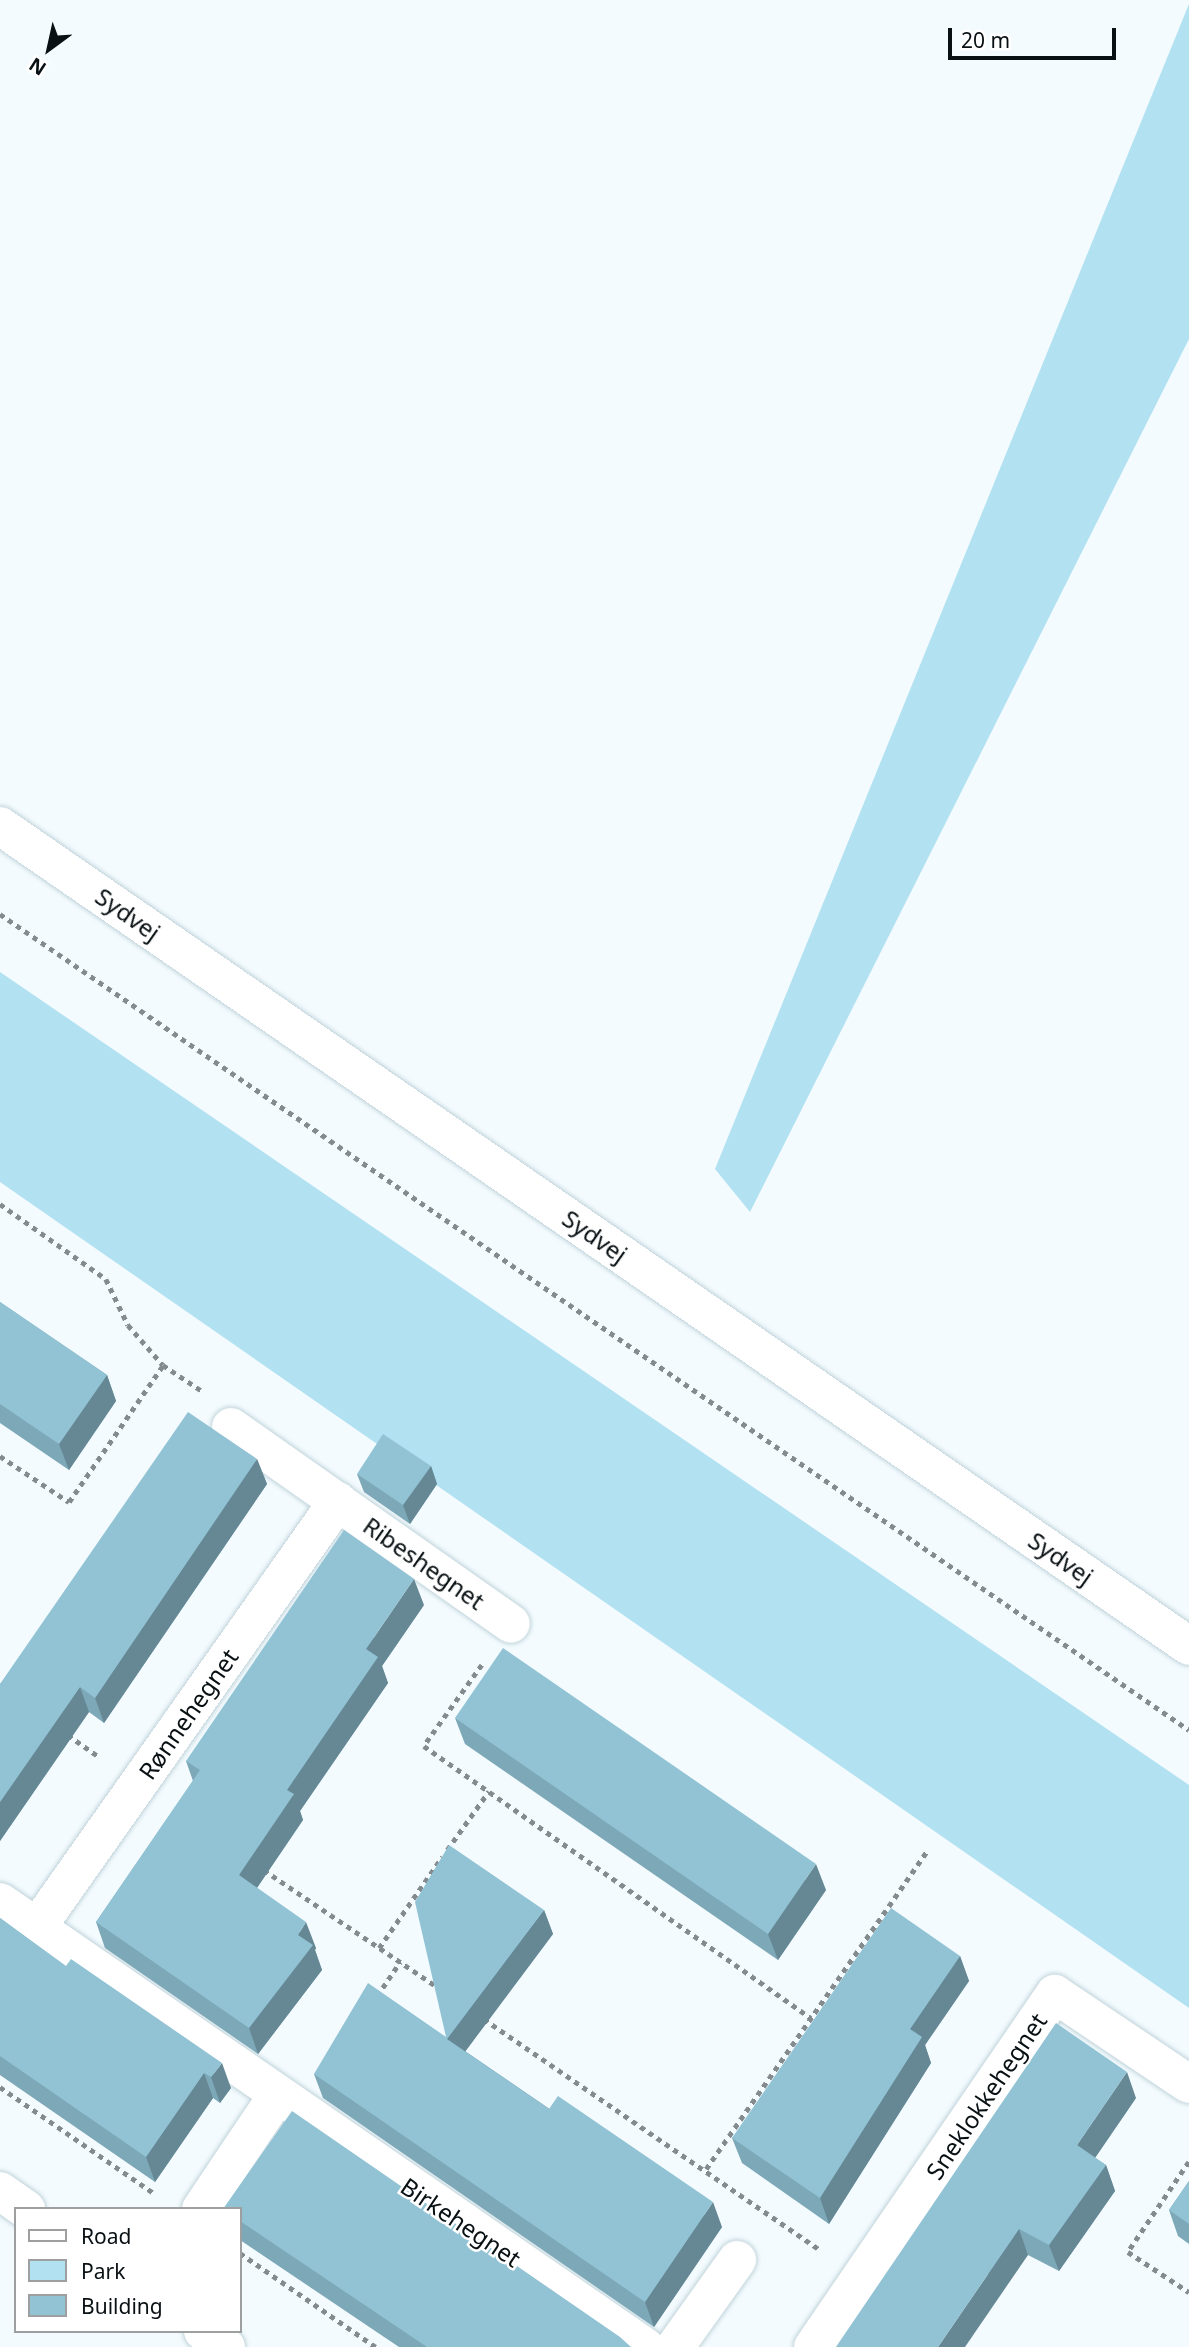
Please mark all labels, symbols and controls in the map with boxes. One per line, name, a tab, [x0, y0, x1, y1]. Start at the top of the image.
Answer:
north arrow	[14, 14, 84, 84]
scale bar	[951, 14, 1119, 58]
text: 20 m	[961, 26, 1010, 54]
text: N	[24, 52, 51, 82]
street label: Sydvej	[90, 882, 166, 946]
street label: Sydvej	[557, 1204, 633, 1268]
street label: Ribeshegnet	[358, 1511, 490, 1615]
street label: Sydvej	[1023, 1526, 1099, 1590]
street label: Rønnehegnet	[132, 1643, 244, 1785]
street label: Sneklokkehegnet	[920, 2007, 1052, 2185]
street label: Birkehegnet	[396, 2171, 526, 2273]
legend	[14, 2207, 242, 2333]
text: Road	[81, 2222, 131, 2250]
text: Park	[81, 2257, 125, 2285]
text: Building	[81, 2292, 163, 2320]

